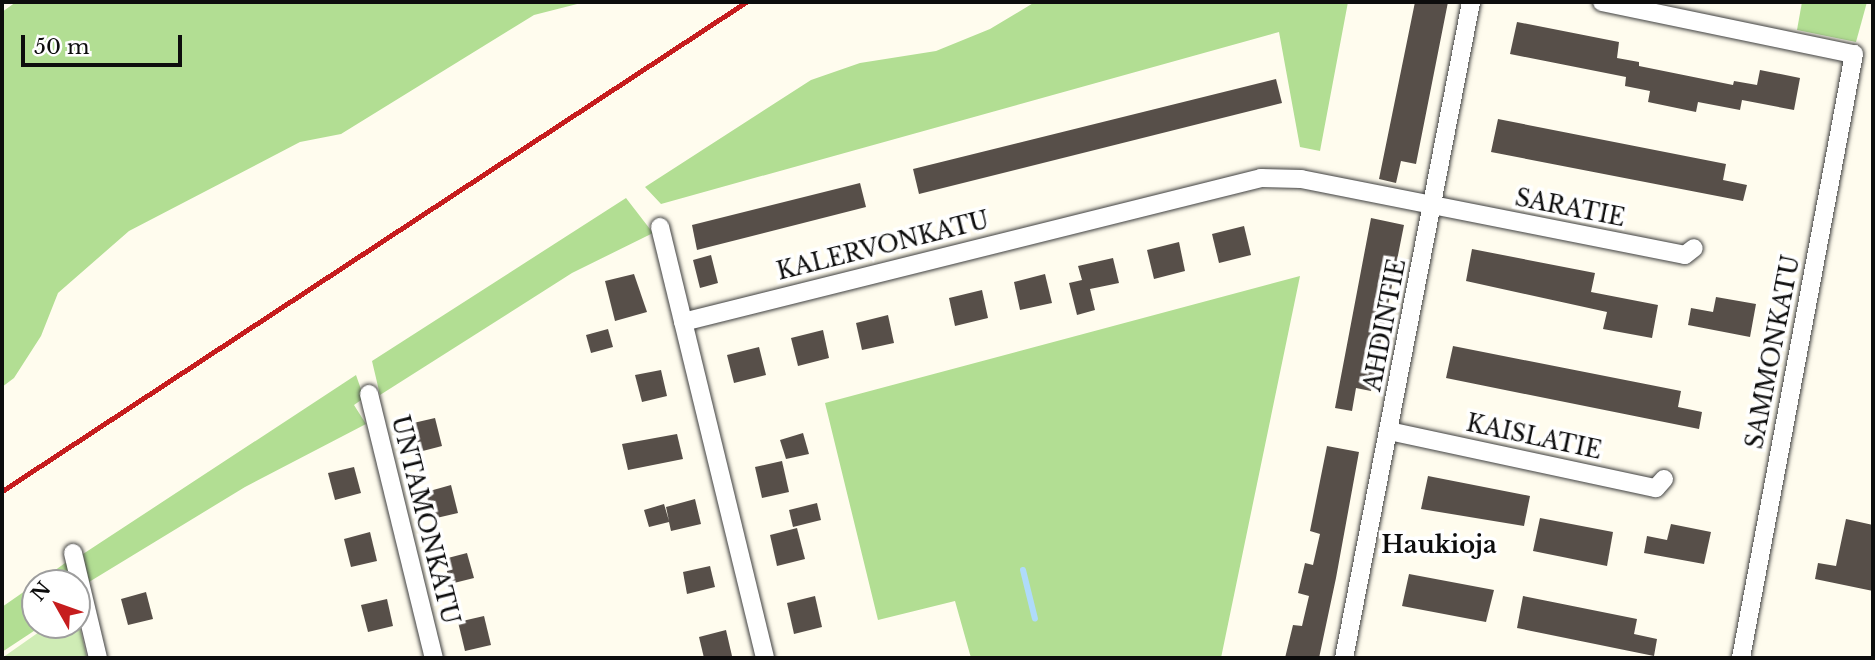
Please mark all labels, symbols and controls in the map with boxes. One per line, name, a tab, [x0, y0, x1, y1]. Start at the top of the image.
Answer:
scale bar	[24, 21, 186, 65]
text: 50 m	[34, 34, 89, 60]
street label: SARATIE	[1513, 184, 1627, 232]
street label: KALERVONKATU	[774, 206, 992, 286]
street label: SAMMONKATU	[1741, 253, 1805, 451]
street label: AHDINTIE	[1359, 257, 1411, 393]
street label: KAISLATIE	[1464, 409, 1604, 465]
street label: UNTAMONKATU	[386, 413, 464, 627]
district label: Haukioja	[1381, 531, 1497, 559]
north arrow	[21, 569, 91, 639]
text: N	[27, 577, 56, 606]

